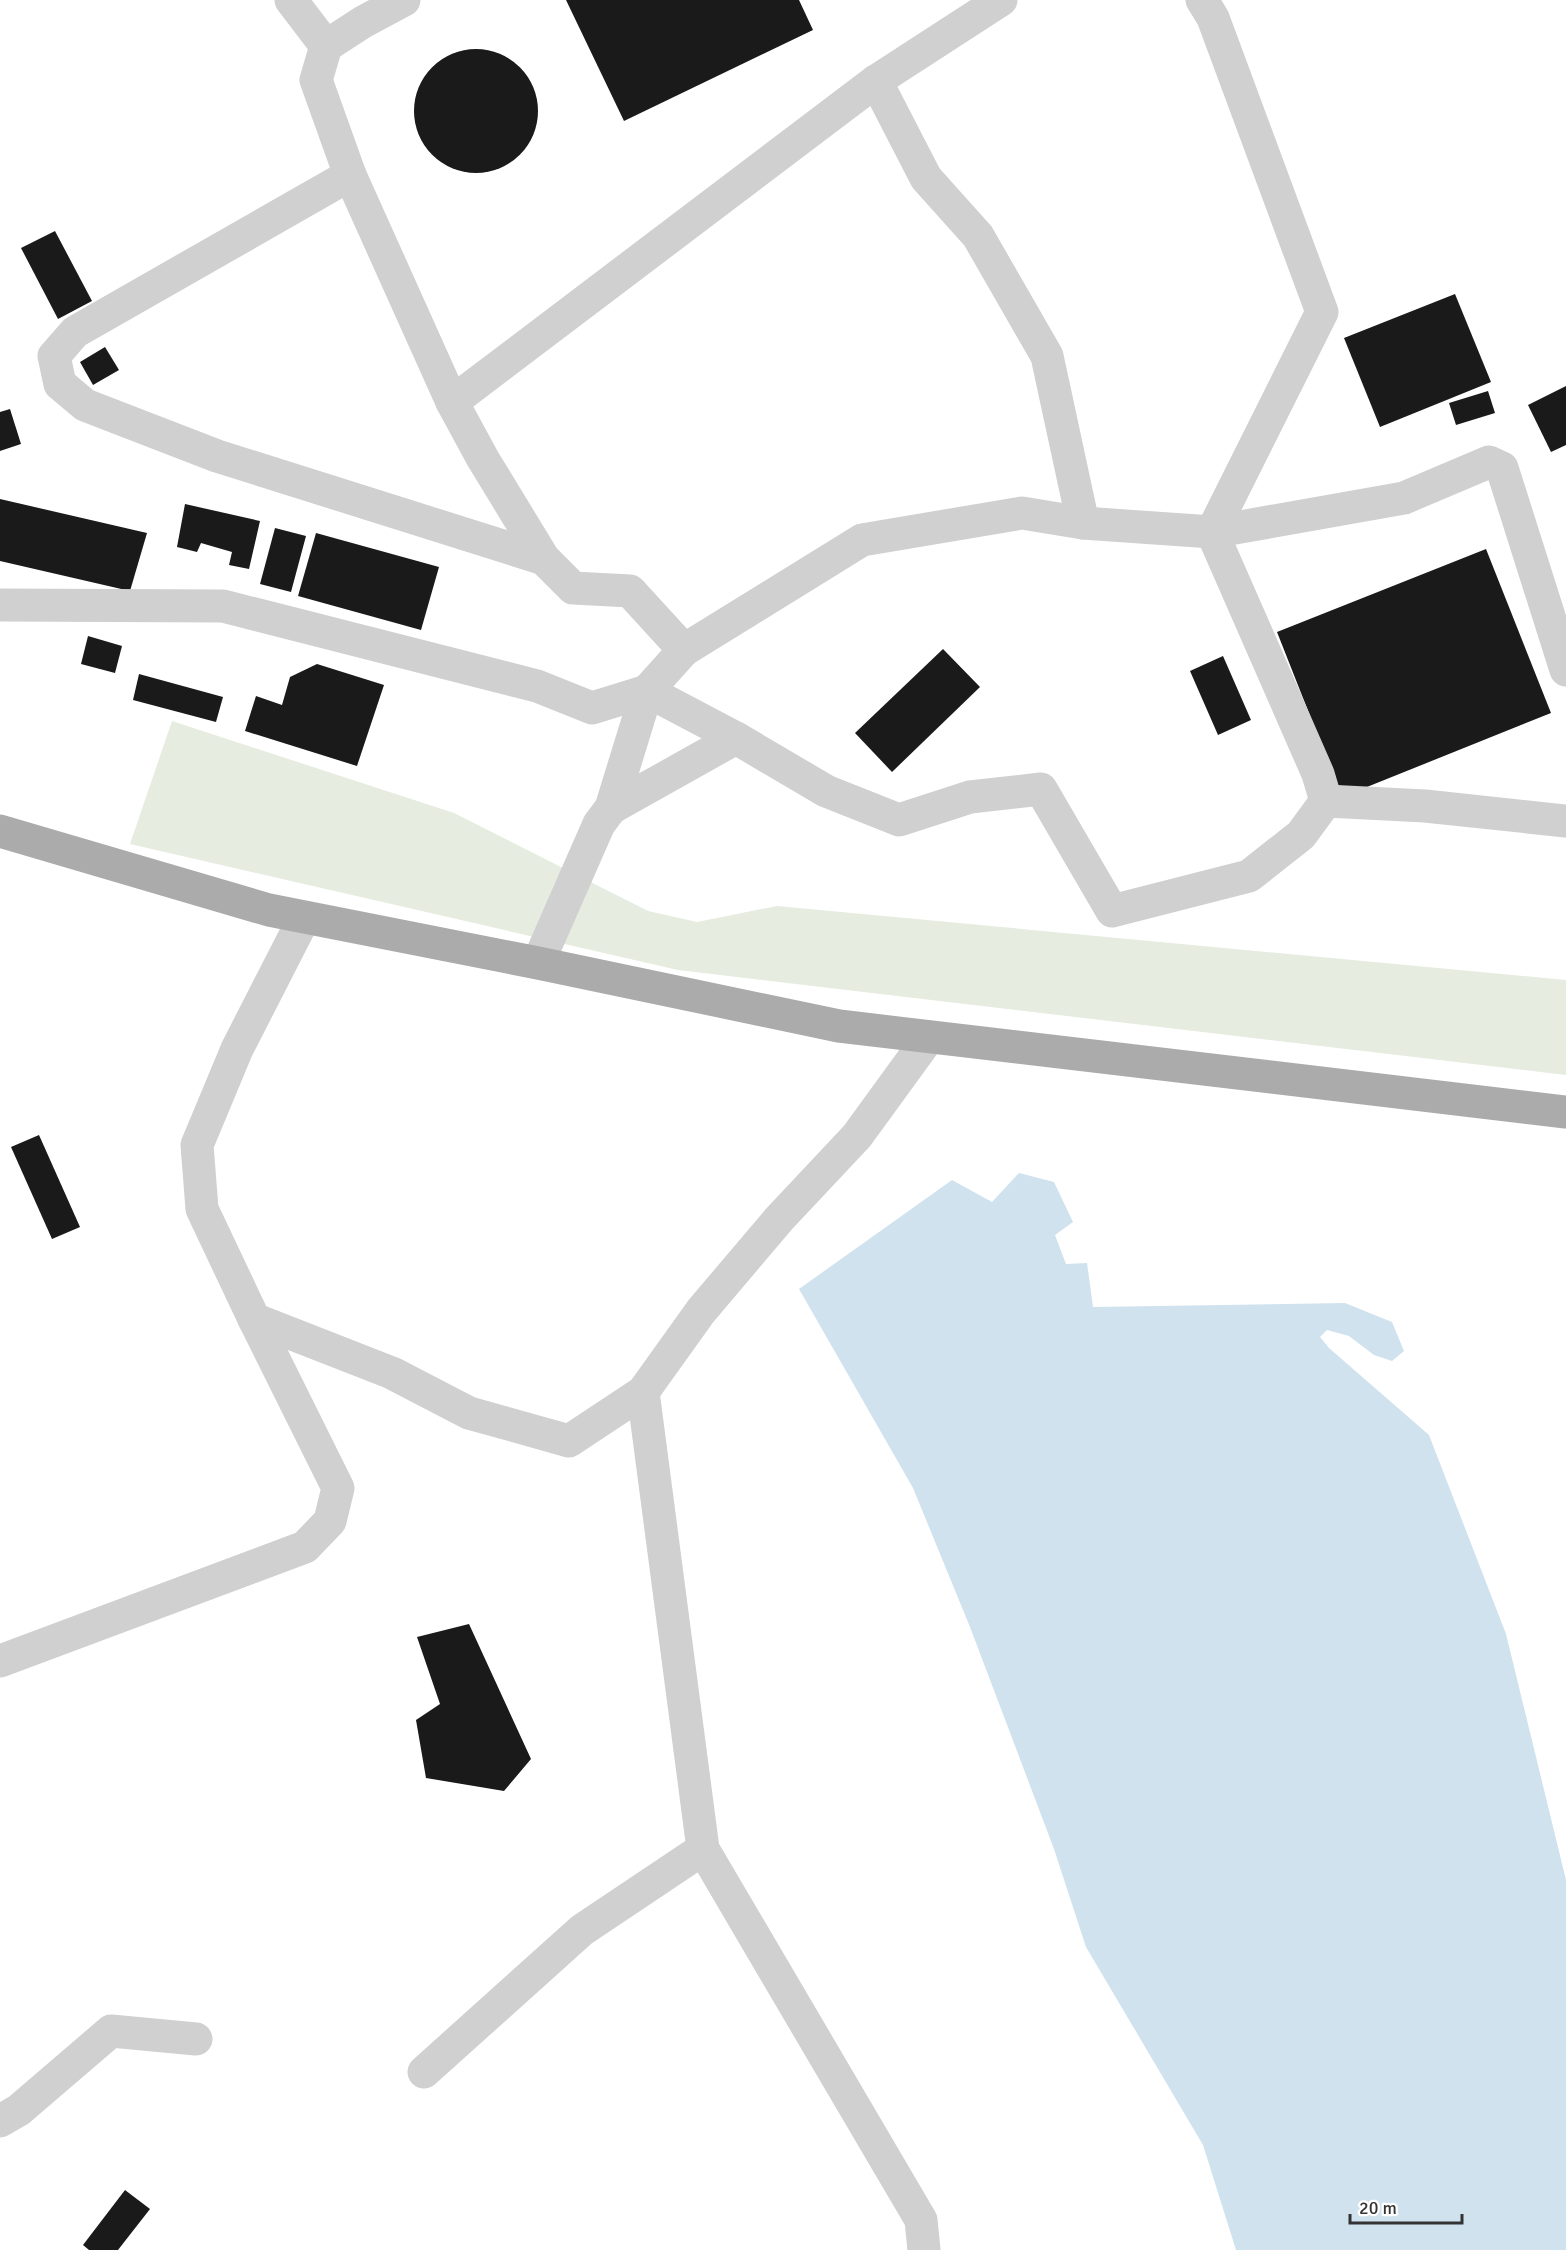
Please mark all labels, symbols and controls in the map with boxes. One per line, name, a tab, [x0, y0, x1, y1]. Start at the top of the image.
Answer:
scale bar	[1350, 2187, 1462, 2225]
text: 20 m	[1359, 2197, 1397, 2219]

